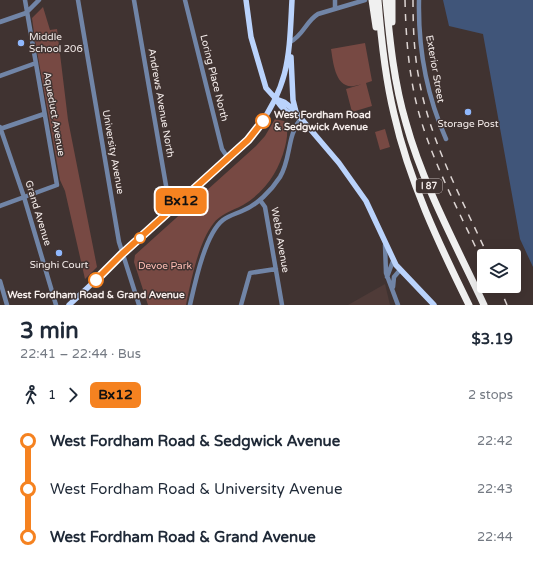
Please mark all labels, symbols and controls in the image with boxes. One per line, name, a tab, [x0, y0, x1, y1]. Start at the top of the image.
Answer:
place label: Middle School 206	[29, 31, 83, 55]
street label: Loring Place North	[197, 33, 231, 123]
street label: Exterior Street	[423, 34, 447, 104]
marker: Middle School 206	[16, 38, 26, 48]
street label: Andrews Avenue North	[145, 48, 177, 158]
street label: Aqueduct Avenue	[41, 71, 67, 157]
marker: Storage Post	[463, 107, 473, 117]
street label: University Avenue	[100, 109, 126, 195]
place label: West Fordham Road & Sedgwick Avenue	[274, 109, 371, 133]
marker: West Fordham Road & Sedgwick Avenue	[255, 113, 271, 129]
place label: Storage Post	[437, 118, 499, 130]
street label: Grand Avenue	[22, 179, 54, 248]
road number: I 87	[416, 179, 442, 193]
line badge: Bx12	[153, 188, 209, 214]
text: Bx12	[164, 192, 198, 209]
street label: Webb Avenue	[268, 206, 292, 274]
unlabelled marker	[134, 232, 146, 244]
marker: Singhi Court	[54, 248, 64, 258]
map controls	[477, 249, 521, 293]
button: layers	[477, 249, 521, 293]
place label: Singhi Court	[30, 259, 89, 271]
park label: Devoe Park	[138, 260, 192, 272]
marker: West Fordham Road & Grand Avenue	[88, 272, 104, 288]
place label: West Fordham Road & Grand Avenue	[7, 289, 185, 301]
text: 3 min	[20, 318, 79, 344]
text: $3.19	[472, 330, 513, 348]
text: 22:41 – 22:44 · Bus	[20, 346, 141, 362]
icon: walk	[20, 384, 42, 406]
icon: forward	[62, 384, 84, 406]
text: Bx12	[98, 386, 133, 403]
text: 1	[48, 387, 56, 403]
text: 2 stops	[468, 387, 513, 403]
text: West Fordham Road & Sedgwick Avenue	[50, 432, 340, 450]
text: 22:42	[477, 433, 513, 449]
text: West Fordham Road & University Avenue	[50, 480, 342, 498]
text: 22:43	[477, 481, 513, 497]
text: West Fordham Road & Grand Avenue	[50, 528, 316, 546]
text: 22:44	[477, 529, 513, 545]

